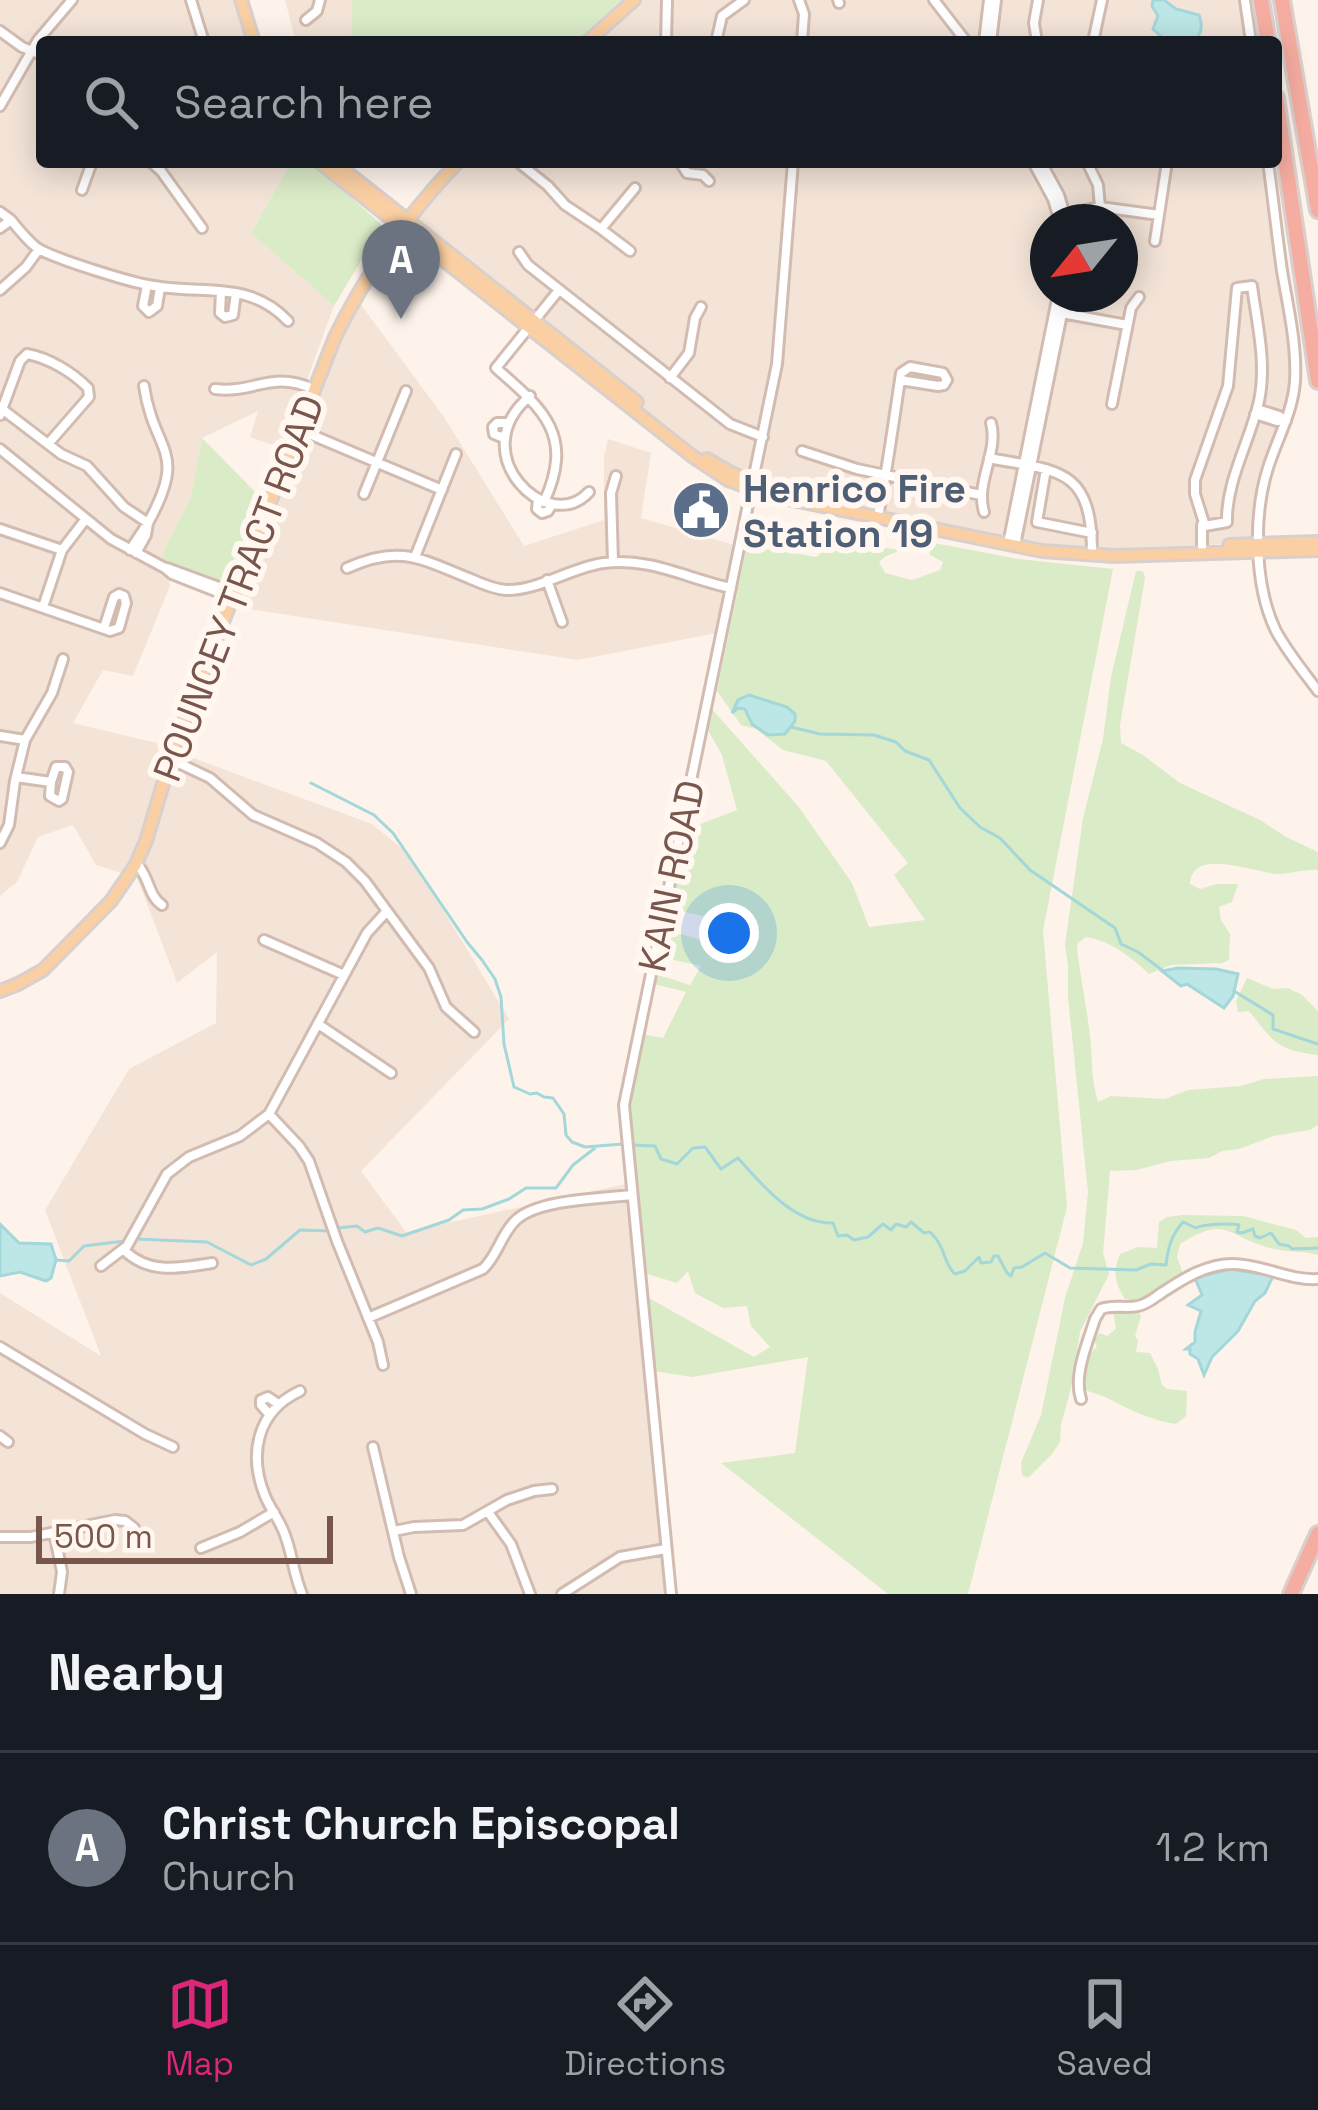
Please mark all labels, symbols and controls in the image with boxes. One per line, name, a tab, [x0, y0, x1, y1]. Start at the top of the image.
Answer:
search box	[36, 36, 1282, 168]
icon: search	[78, 69, 144, 135]
text: Search here	[174, 74, 433, 131]
north arrow	[1030, 204, 1138, 312]
pin: A	[362, 220, 440, 319]
street label: POUNCEY TRACT ROAD	[142, 388, 335, 788]
place label: Henrico Fire Station 19	[743, 464, 966, 558]
public building icon: Henrico Fire Station 19	[670, 479, 732, 541]
street label: KAIN ROAD	[627, 776, 716, 976]
your location	[699, 903, 759, 963]
scale bar	[36, 1510, 333, 1563]
text: 500 m	[54, 1516, 153, 1558]
text: Nearby	[48, 1640, 225, 1705]
text: Christ Church Episcopal	[162, 1795, 680, 1852]
text: A	[75, 1823, 99, 1872]
text: 1.2 km	[1156, 1823, 1270, 1872]
text: Church	[162, 1852, 296, 1901]
tab: Map	[165, 1971, 234, 2085]
tab: Directions	[564, 1971, 726, 2085]
tab: Saved	[1057, 1971, 1153, 2085]

